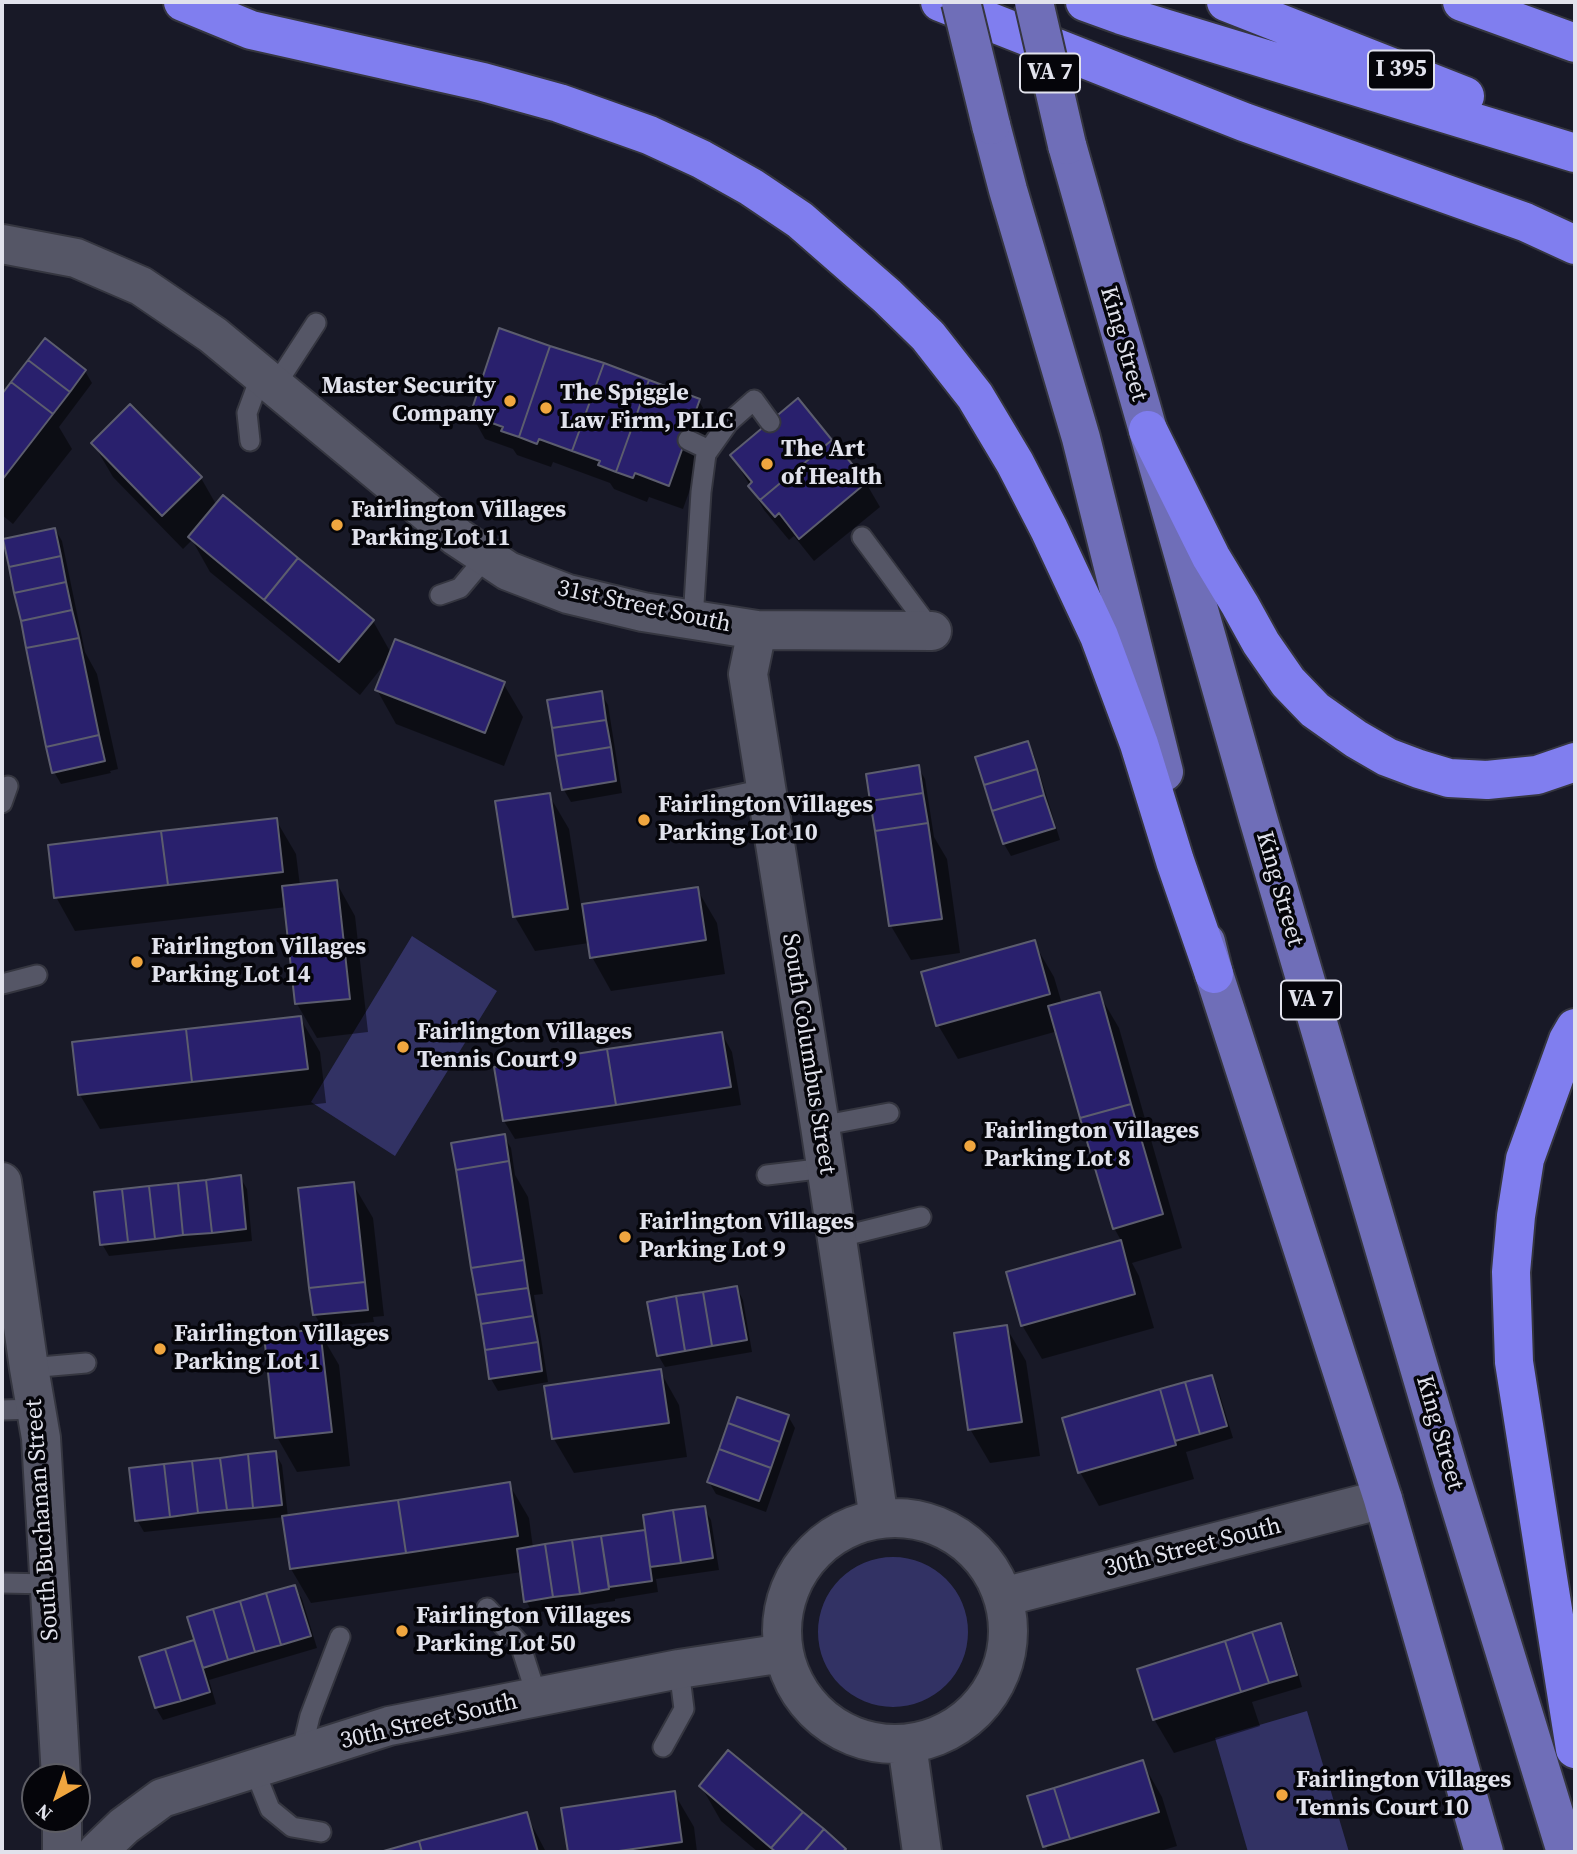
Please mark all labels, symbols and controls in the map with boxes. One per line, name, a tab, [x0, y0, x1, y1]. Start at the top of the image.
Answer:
road number: I 395	[1368, 50, 1434, 90]
road number: VA 7	[1020, 54, 1080, 92]
street label: King Street	[1093, 283, 1153, 405]
place label: Master Security Company	[322, 373, 496, 429]
place label: The Spiggle Law Firm, PLLC	[560, 380, 733, 436]
marker: Master Security Company	[502, 393, 518, 409]
marker: The Spiggle Law Firm, PLLC	[538, 400, 554, 416]
place label: The Art of Health	[781, 436, 882, 492]
marker: The Art of Health	[759, 456, 775, 472]
place label: Fairlington Villages Parking Lot 11	[351, 497, 566, 553]
marker: Fairlington Villages Parking Lot 11	[329, 517, 345, 533]
street label: 31st Street South	[554, 575, 734, 639]
place label: Fairlington Villages Parking Lot 10	[658, 792, 873, 848]
marker: Fairlington Villages Parking Lot 10	[636, 812, 652, 828]
street label: King Street	[1249, 828, 1309, 950]
street label: South Columbus Street	[775, 932, 841, 1176]
place label: Fairlington Villages Parking Lot 14	[151, 934, 366, 990]
marker: Fairlington Villages Parking Lot 14	[129, 954, 145, 970]
road number: VA 7	[1281, 981, 1341, 1020]
place label: Fairlington Villages Tennis Court 9	[417, 1019, 632, 1075]
marker: Fairlington Villages Tennis Court 9	[395, 1039, 411, 1055]
place label: Fairlington Villages Parking Lot 8	[984, 1118, 1199, 1174]
marker: Fairlington Villages Parking Lot 8	[962, 1138, 978, 1154]
place label: Fairlington Villages Parking Lot 9	[639, 1209, 854, 1265]
marker: Fairlington Villages Parking Lot 9	[617, 1229, 633, 1245]
place label: Fairlington Villages Parking Lot 1	[174, 1321, 389, 1377]
marker: Fairlington Villages Parking Lot 1	[152, 1341, 168, 1357]
street label: King Street	[1409, 1372, 1469, 1494]
street label: South Buchanan Street	[20, 1398, 66, 1642]
street label: 30th Street South	[1102, 1512, 1284, 1584]
place label: Fairlington Villages Parking Lot 50	[416, 1603, 631, 1659]
marker: Fairlington Villages Parking Lot 50	[394, 1623, 410, 1639]
street label: 30th Street South	[338, 1688, 520, 1756]
north arrow	[21, 1763, 91, 1833]
place label: Fairlington Villages Tennis Court 10	[1296, 1767, 1511, 1823]
marker: Fairlington Villages Tennis Court 10	[1274, 1787, 1290, 1803]
text: N	[30, 1798, 57, 1827]

